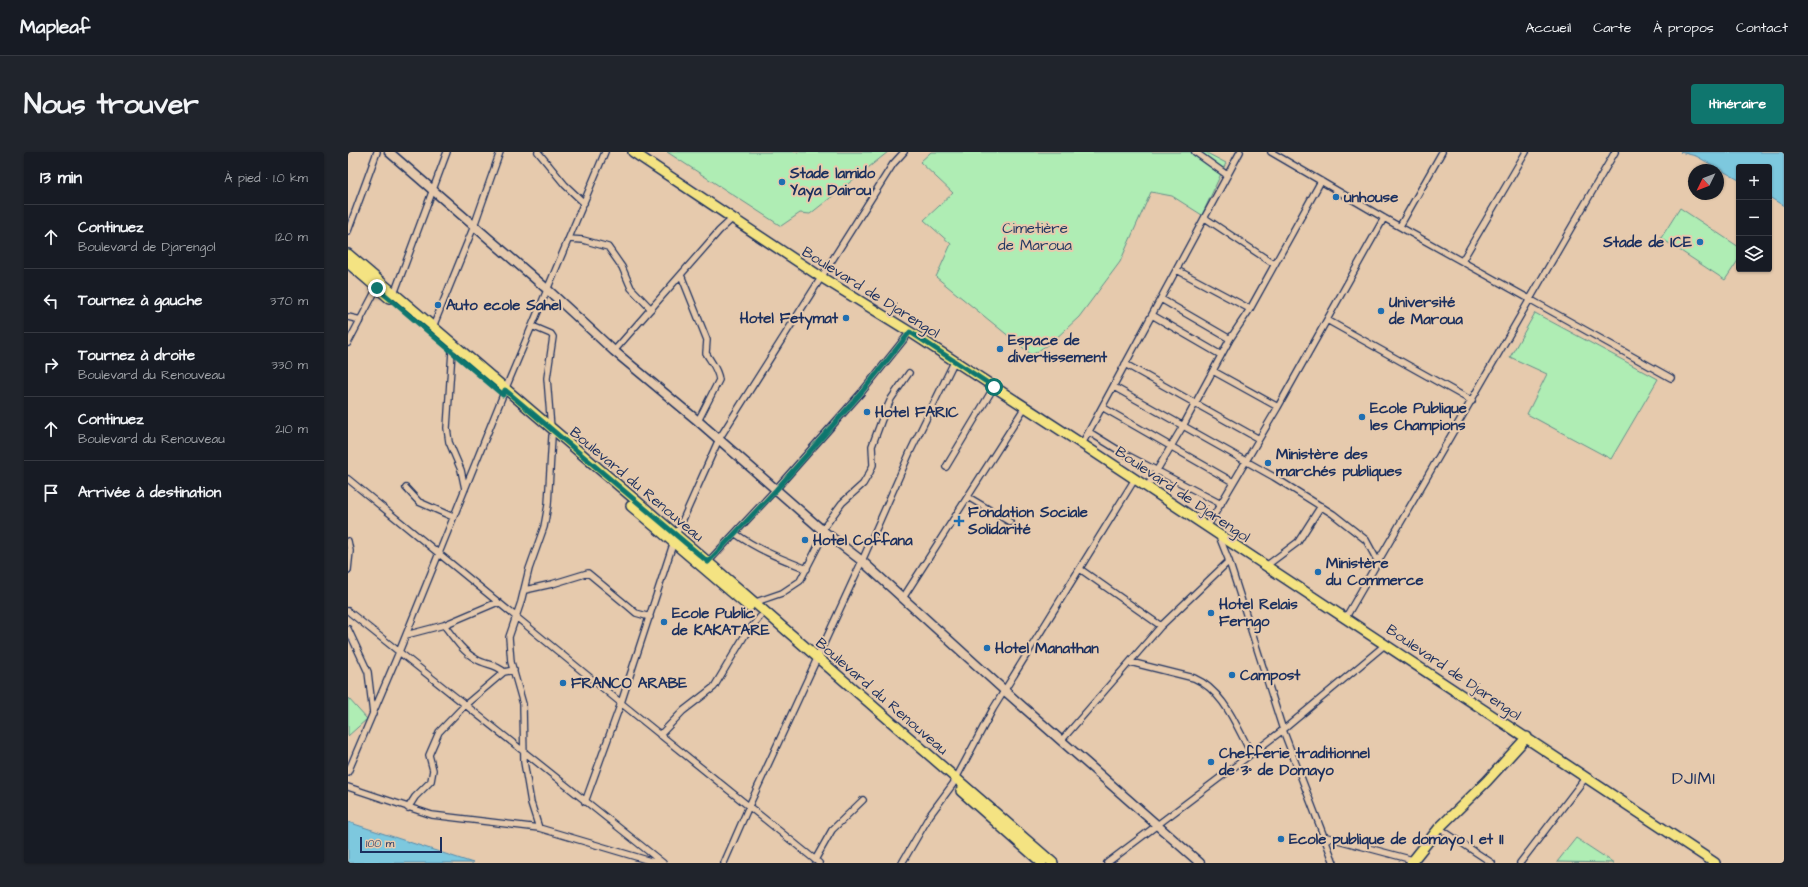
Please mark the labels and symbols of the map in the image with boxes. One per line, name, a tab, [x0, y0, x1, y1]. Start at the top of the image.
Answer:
place label: Stade lamido Yaya Dairou	[789, 163, 876, 202]
north arrow	[1688, 164, 1724, 200]
marker: Stade lamido Yaya Dairou	[777, 177, 787, 187]
place label: unhouse	[1343, 187, 1398, 208]
marker: unhouse	[1331, 192, 1341, 202]
park label: Cimetière de Maroua	[998, 218, 1072, 256]
place label: Stade de ICE	[1602, 232, 1692, 253]
marker: Stade de ICE	[1695, 237, 1705, 247]
street label: Boulevard de Djarengol	[797, 241, 944, 344]
route end	[368, 279, 386, 297]
place label: Université de Maroua	[1388, 292, 1463, 330]
place label: Auto ecole Sahel	[446, 295, 562, 316]
marker: Auto ecole Sahel	[433, 300, 443, 310]
marker: Université de Maroua	[1376, 306, 1386, 316]
place label: Hotel Fetymat	[740, 308, 839, 330]
marker: Hotel Fetymat	[841, 313, 851, 323]
place label: Espace de divertissement	[1007, 330, 1108, 368]
marker: Espace de divertissement	[995, 344, 1005, 354]
route start	[985, 378, 1003, 396]
place label: Ecole Publique les Champions	[1370, 398, 1467, 436]
place label: Hotel FARIC	[875, 402, 959, 423]
marker: Hotel FARIC	[862, 407, 872, 417]
marker: Ecole Publique les Champions	[1357, 412, 1367, 422]
street label: Boulevard du Renouveau	[565, 422, 709, 547]
street label: Boulevard de Djarengol	[1110, 441, 1254, 548]
place label: Ministère des marchés publiques	[1276, 444, 1403, 482]
marker: Ministère des marchés publiques	[1263, 458, 1273, 468]
place label: Fondation Sociale Solidarité	[967, 502, 1088, 540]
marker: Fondation Sociale Solidarité	[953, 515, 965, 527]
place label: Hotel Coffana	[813, 530, 913, 551]
marker: Hotel Coffana	[800, 535, 810, 545]
place label: Ministère du Commerce	[1325, 553, 1424, 591]
marker: Ministère du Commerce	[1313, 567, 1323, 577]
place label: Hotel Relais Ferngo	[1219, 594, 1298, 634]
place label: Ecole Public de KAKATARE	[671, 603, 770, 641]
marker: Hotel Relais Ferngo	[1206, 608, 1216, 618]
marker: Ecole Public de KAKATARE	[659, 617, 669, 627]
street label: Boulevard de Djarengol	[1381, 619, 1525, 726]
street label: Boulevard du Renouveau	[811, 633, 953, 760]
place label: Hotel Manathan	[995, 638, 1099, 659]
marker: Hotel Manathan	[982, 643, 992, 653]
place label: Campost	[1240, 665, 1301, 686]
marker: Campost	[1227, 670, 1237, 680]
place label: FRANCO ARABE	[571, 673, 687, 694]
marker: FRANCO ARABE	[558, 678, 568, 688]
place label: Chefferie traditionnel de 3° de Domayo	[1218, 743, 1371, 782]
marker: Chefferie traditionnel de 3° de Domayo	[1206, 757, 1216, 767]
district label: DJIMI	[1672, 767, 1716, 791]
place label: Ecole publique de domayo I et II	[1289, 829, 1504, 851]
marker: Ecole publique de domayo I et II	[1276, 834, 1286, 844]
scale bar	[360, 835, 442, 854]

